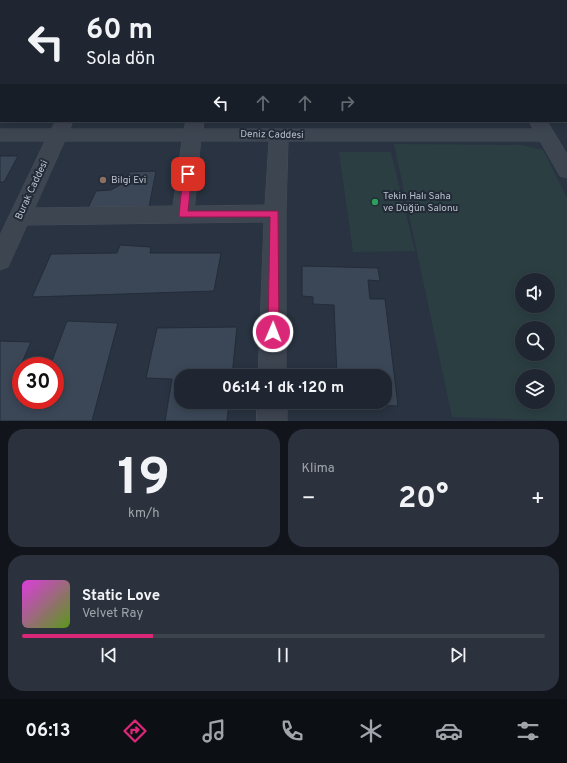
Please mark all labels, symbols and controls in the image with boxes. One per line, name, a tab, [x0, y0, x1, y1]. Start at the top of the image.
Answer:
text: 60 m	[86, 13, 153, 49]
icon: left	[20, 16, 72, 68]
text: Sola dön	[86, 48, 155, 71]
icon: left	[210, 92, 232, 114]
icon: ahead	[252, 92, 274, 114]
icon: ahead	[294, 92, 316, 114]
icon: right	[336, 92, 358, 114]
street label: Deniz Caddesi	[240, 128, 304, 142]
pin	[171, 157, 205, 191]
street label: Burak Caddesi	[12, 158, 52, 222]
icon: arrive	[177, 163, 199, 185]
place label: Bilgi Evi	[111, 174, 146, 187]
marker: Bilgi Evi	[98, 175, 108, 185]
place label: Tekin Halı Saha ve Düğün Salonu	[383, 190, 458, 215]
marker: Tekin Halı Saha ve Düğün Salonu	[370, 197, 380, 207]
map controls	[515, 273, 555, 409]
button: sound	[515, 273, 555, 313]
position arrow	[252, 311, 294, 353]
button: search	[515, 321, 555, 361]
speed limit sign: 30	[12, 357, 64, 409]
button: layers	[515, 369, 555, 409]
text: 06:14 · 1 dk · 120 m	[222, 379, 344, 398]
text: 19	[117, 447, 170, 513]
text: Klima	[302, 461, 335, 477]
text: 20°	[398, 481, 449, 518]
text: −	[302, 486, 316, 513]
text: +	[531, 486, 545, 513]
text: km/h	[128, 506, 160, 522]
text: Static Love	[82, 587, 160, 606]
text: Velvet Ray	[82, 606, 143, 622]
icon: previous	[98, 644, 120, 666]
icon: pause	[272, 644, 294, 666]
icon: next	[447, 644, 469, 666]
icon: directions	[121, 717, 149, 745]
icon: music	[200, 717, 228, 745]
icon: phone	[278, 717, 306, 745]
icon: climate	[357, 717, 385, 745]
icon: car	[435, 717, 463, 745]
icon: filters	[514, 717, 542, 745]
text: 06:13	[25, 720, 71, 743]

